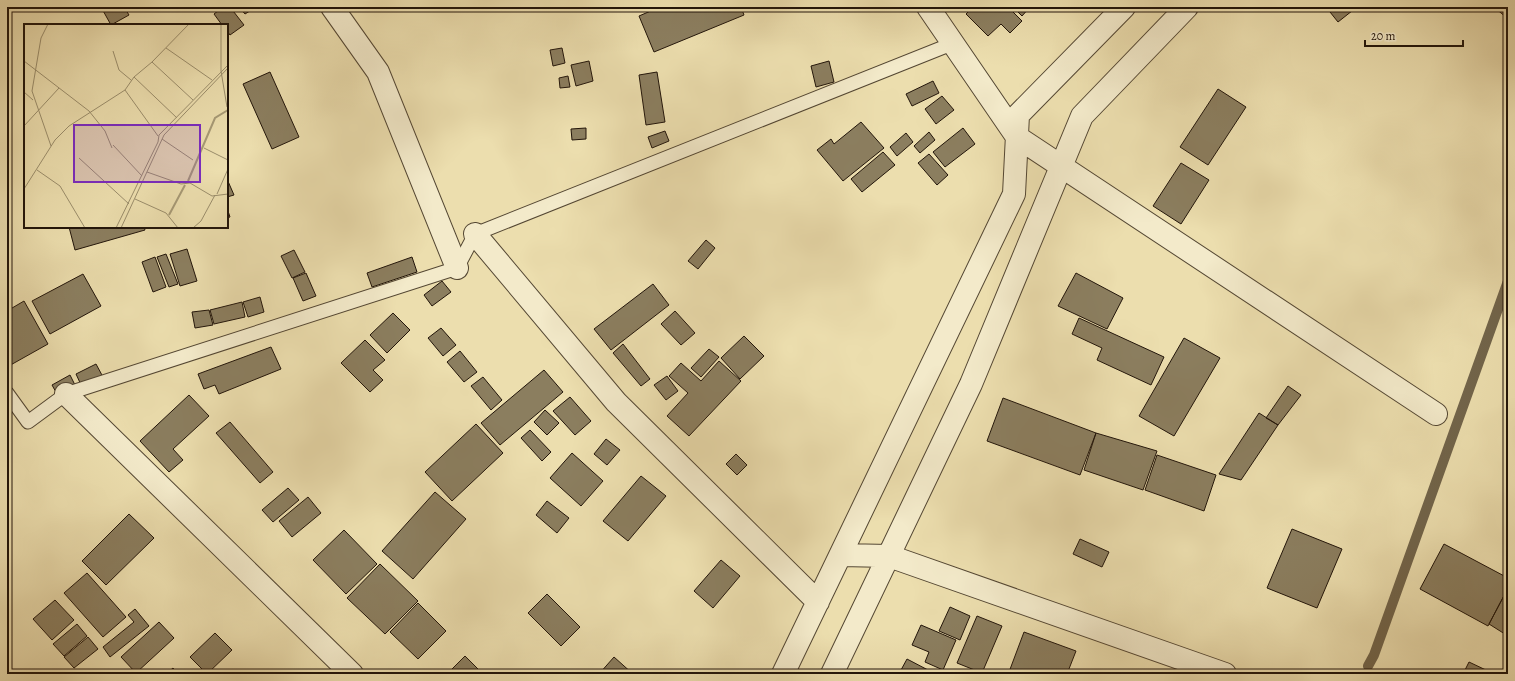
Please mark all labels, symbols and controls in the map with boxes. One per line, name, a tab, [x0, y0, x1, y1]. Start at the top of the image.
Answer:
scale bar	[1365, 22, 1463, 48]
inset map	[24, 24, 228, 228]
text: 20 m	[1371, 28, 1395, 44]

